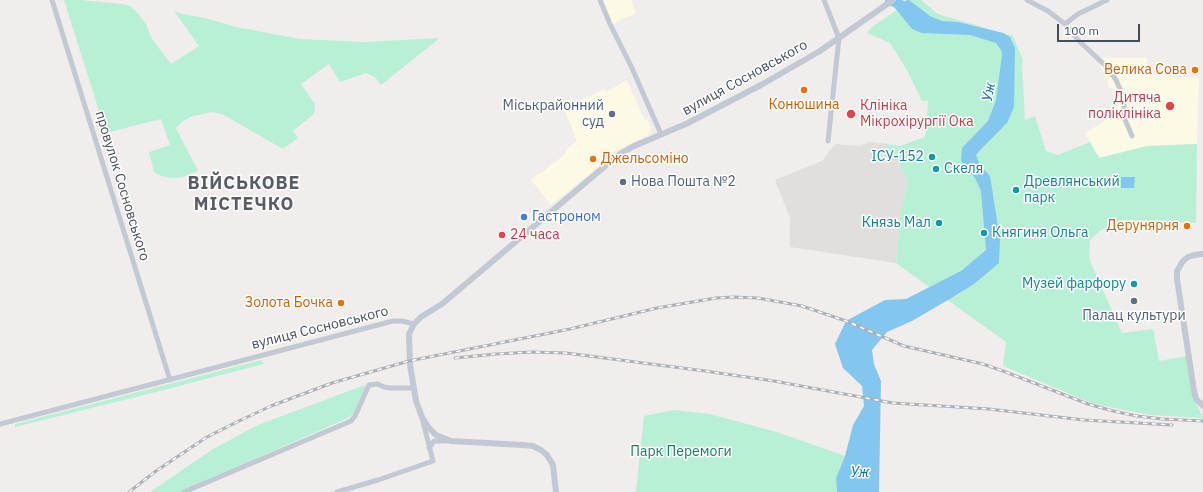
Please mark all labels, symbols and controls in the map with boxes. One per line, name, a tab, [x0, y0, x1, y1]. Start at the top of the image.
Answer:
scale bar	[1059, 16, 1142, 42]
text: 100 m	[1064, 23, 1099, 38]
street label: вулиця Сосновського	[679, 37, 811, 119]
place label: Велика Сова	[1104, 62, 1187, 78]
marker: Велика Сова	[1190, 65, 1200, 75]
water label: Уж	[978, 81, 1000, 103]
marker: Конюшина	[799, 85, 809, 95]
place label: Дитяча поліклініка	[1088, 90, 1161, 122]
place label: Конюшина	[768, 97, 840, 113]
place label: Міськрайонний суд	[503, 98, 604, 130]
place label: Клініка Мікрохірургії Ока	[860, 98, 974, 130]
marker: Дитяча поліклініка	[1164, 100, 1176, 112]
marker: Клініка Мікрохірургії Ока	[845, 108, 857, 120]
street label: провулок Сосновського	[91, 109, 153, 263]
marker: Міськрайонний суд	[607, 109, 617, 119]
place label: ІСУ-152	[871, 149, 924, 165]
place label: Джельсоміно	[601, 151, 689, 167]
marker: ІСУ-152	[927, 152, 937, 162]
marker: Джельсоміно	[588, 154, 598, 164]
place label: Скеля	[944, 161, 983, 177]
marker: Скеля	[931, 164, 941, 174]
district label: ВІЙСЬКОВЕ МІСТЕЧКО	[188, 173, 300, 216]
place label: Нова Пошта №2	[631, 174, 736, 190]
place label: Древлянський парк	[1024, 174, 1120, 206]
marker: Нова Пошта №2	[618, 177, 628, 187]
marker: Древлянський парк	[1011, 185, 1021, 195]
place label: Гастроном	[532, 209, 601, 225]
marker: Гастроном	[519, 212, 529, 222]
place label: Князь Мал	[862, 215, 931, 231]
marker: Князь Мал	[934, 218, 944, 228]
place label: Дерунярня	[1107, 218, 1179, 234]
marker: Дерунярня	[1182, 221, 1192, 231]
place label: Княгиня Ольга	[992, 225, 1089, 241]
place label: 24 часа	[510, 227, 560, 243]
marker: Княгиня Ольга	[979, 228, 989, 238]
marker: 24 часа	[497, 230, 507, 240]
place label: Музей фарфору	[1022, 276, 1126, 292]
marker: Музей фарфору	[1129, 279, 1139, 289]
place label: Золота Бочка	[245, 295, 333, 311]
marker: Палац культури	[1129, 296, 1139, 306]
marker: Золота Бочка	[336, 298, 346, 308]
street label: вулиця Сосновського	[250, 303, 390, 353]
place label: Палац культури	[1082, 308, 1186, 324]
park label: Парк Перемоги	[630, 444, 732, 460]
water label: Уж	[850, 464, 870, 482]

